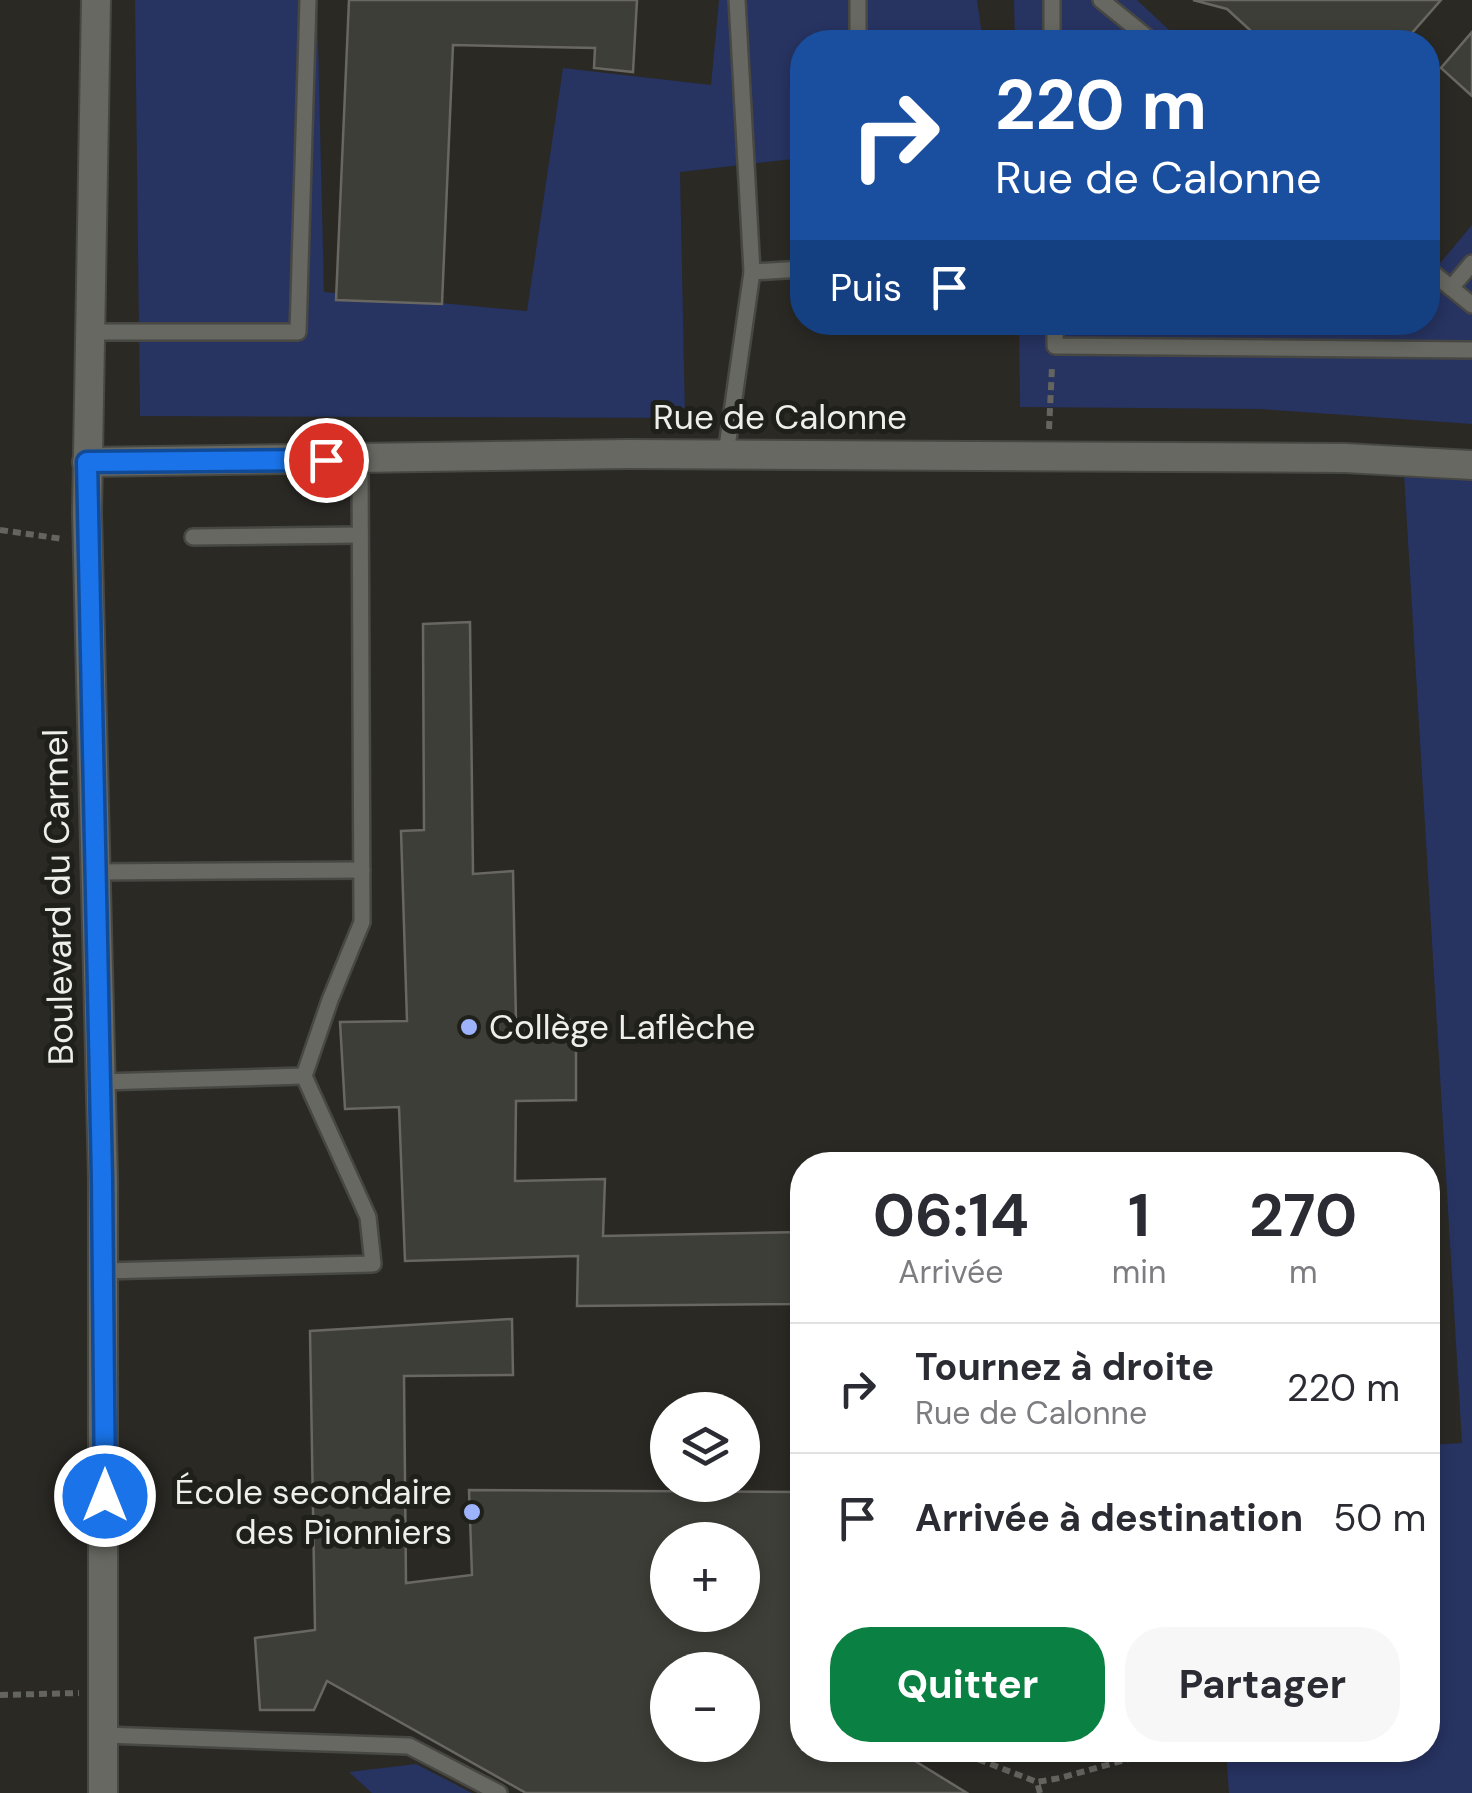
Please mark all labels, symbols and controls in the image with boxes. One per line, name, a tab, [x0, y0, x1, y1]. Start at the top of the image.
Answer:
text: 220 m	[995, 60, 1207, 151]
icon: right	[830, 70, 960, 200]
text: Rue de Calonne	[995, 148, 1321, 207]
icon: arrive	[922, 260, 977, 315]
text: Puis	[830, 263, 902, 313]
street label: Rue de Calonne	[653, 394, 907, 440]
pin	[284, 418, 369, 503]
icon: arrive	[299, 433, 354, 488]
street label: Boulevard du Carmel	[32, 728, 84, 1066]
place label: Collège Laflèche	[489, 1004, 755, 1050]
marker: Collège Laflèche	[458, 1016, 480, 1038]
text: 06:14	[873, 1176, 1029, 1255]
text: 1	[1128, 1176, 1150, 1255]
text: 270	[1249, 1176, 1357, 1255]
text: Arrivée	[898, 1251, 1003, 1293]
text: min	[1112, 1251, 1166, 1293]
text: m	[1289, 1251, 1317, 1293]
text: Tournez à droite	[915, 1342, 1214, 1392]
icon: right	[830, 1361, 885, 1416]
text: 220 m	[1287, 1363, 1400, 1413]
map controls	[650, 1392, 760, 1762]
button: layers	[650, 1392, 760, 1502]
text: Rue de Calonne	[915, 1392, 1147, 1434]
position arrow	[53, 1444, 157, 1548]
place label: École secondaire des Pionniers	[175, 1469, 452, 1555]
icon: arrive	[830, 1491, 885, 1546]
text: Arrivée à destination	[915, 1493, 1303, 1543]
text: 50 m	[1333, 1493, 1426, 1543]
marker: École secondaire des Pionniers	[461, 1501, 483, 1523]
button: +	[650, 1522, 760, 1632]
button: Quitter	[830, 1627, 1105, 1742]
button: Partager	[1125, 1627, 1400, 1742]
button: −	[650, 1652, 760, 1762]

